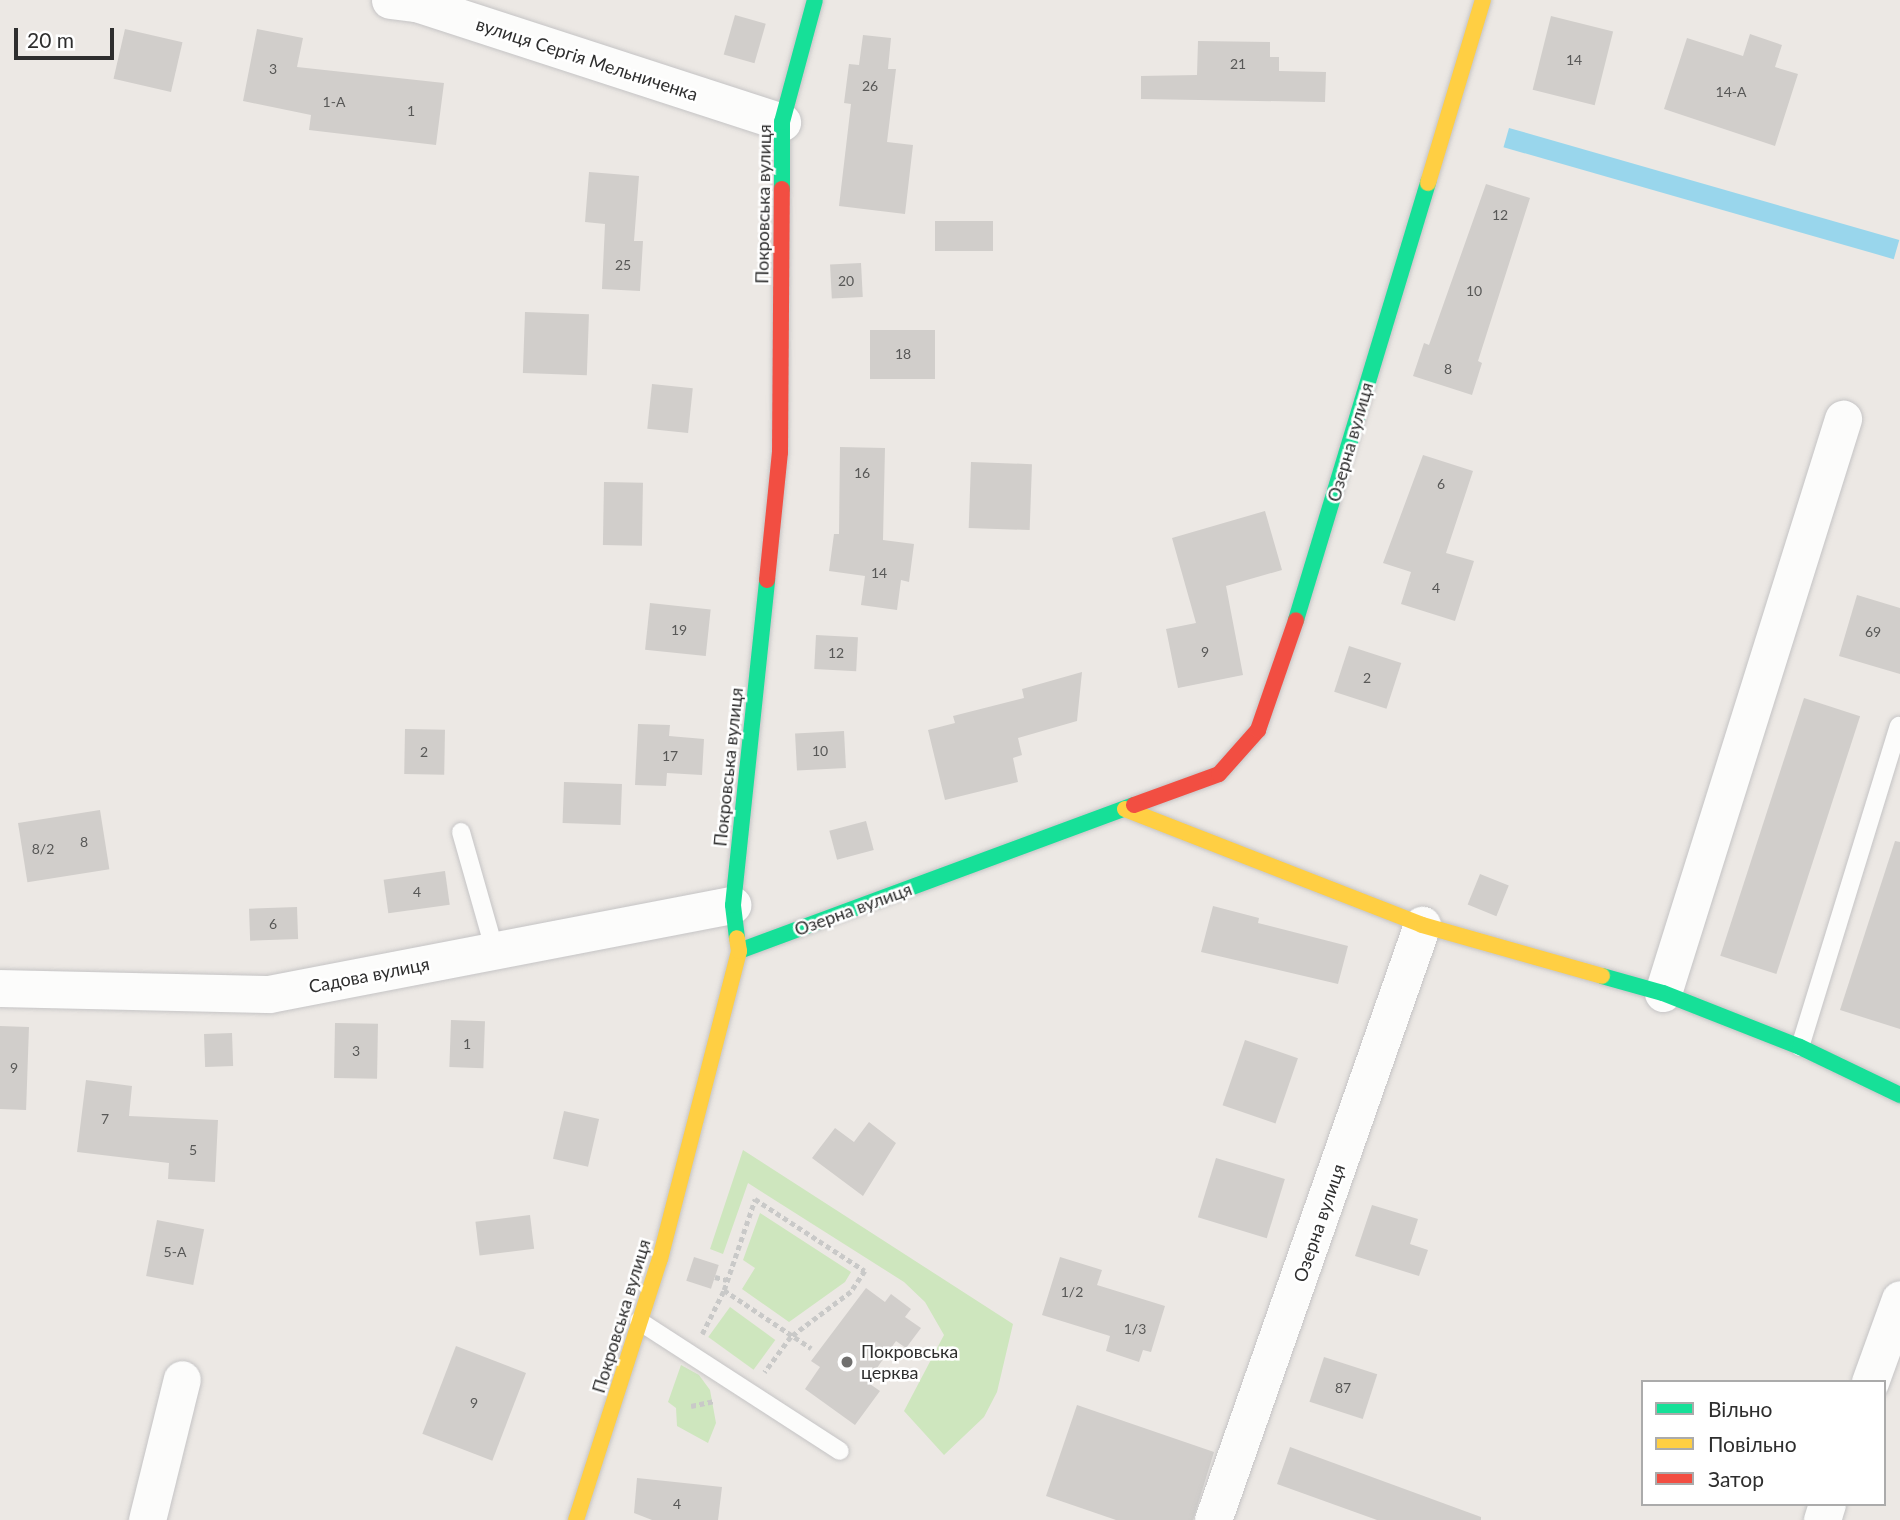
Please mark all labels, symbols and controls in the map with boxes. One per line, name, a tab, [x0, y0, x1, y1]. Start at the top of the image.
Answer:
street label: вулиця Сергія Мельниченка	[473, 13, 701, 105]
scale bar	[18, 14, 117, 58]
text: 20 m	[27, 27, 74, 52]
house number: 14	[1566, 52, 1582, 68]
house number: 21	[1230, 56, 1246, 72]
house number: 3	[269, 61, 277, 77]
house number: 26	[862, 78, 878, 94]
house number: 14-А	[1716, 84, 1746, 100]
house number: 1-А	[323, 94, 345, 110]
house number: 1	[407, 103, 415, 119]
street label: Покровська вулиця	[751, 124, 775, 284]
house number: 12	[1492, 207, 1508, 223]
house number: 25	[615, 257, 631, 273]
house number: 20	[838, 273, 854, 289]
house number: 10	[1466, 283, 1482, 299]
house number: 18	[895, 346, 911, 362]
house number: 8	[1444, 361, 1452, 377]
street label: Озерна вулиця	[1323, 380, 1377, 504]
house number: 16	[854, 465, 870, 481]
house number: 6	[1437, 476, 1445, 492]
house number: 14	[871, 565, 887, 581]
house number: 4	[1432, 580, 1440, 596]
house number: 19	[671, 622, 687, 638]
house number: 69	[1865, 624, 1881, 640]
house number: 9	[1201, 644, 1209, 660]
house number: 12	[828, 645, 844, 661]
house number: 2	[1363, 670, 1371, 686]
street label: Покровська вулиця	[709, 687, 747, 847]
house number: 10	[812, 743, 828, 759]
house number: 2	[420, 744, 428, 760]
house number: 17	[662, 748, 678, 764]
house number: 8	[80, 834, 88, 850]
house number: 8/2	[32, 841, 54, 857]
street label: Озерна вулиця	[791, 878, 915, 940]
house number: 4	[413, 884, 421, 900]
house number: 6	[269, 916, 277, 932]
street label: Садова вулиця	[307, 953, 431, 997]
house number: 1	[463, 1036, 471, 1052]
house number: 3	[352, 1043, 360, 1059]
house number: 9	[10, 1060, 18, 1076]
house number: 7	[101, 1111, 109, 1127]
house number: 5	[189, 1142, 197, 1158]
street label: Озерна вулиця	[1289, 1161, 1349, 1285]
street label: Покровська вулиця	[587, 1237, 655, 1395]
house number: 5-А	[164, 1244, 186, 1260]
house number: 1/2	[1061, 1284, 1083, 1300]
house number: 1/3	[1124, 1321, 1146, 1337]
place label: Покровська церква	[861, 1341, 958, 1384]
marker: Покровська церква	[839, 1354, 855, 1370]
house number: 87	[1335, 1380, 1351, 1396]
legend	[1641, 1380, 1886, 1506]
house number: 9	[470, 1395, 478, 1411]
text: Вільно	[1708, 1396, 1772, 1421]
text: Повільно	[1708, 1431, 1797, 1456]
text: Затор	[1708, 1466, 1764, 1491]
house number: 4	[673, 1496, 681, 1512]

